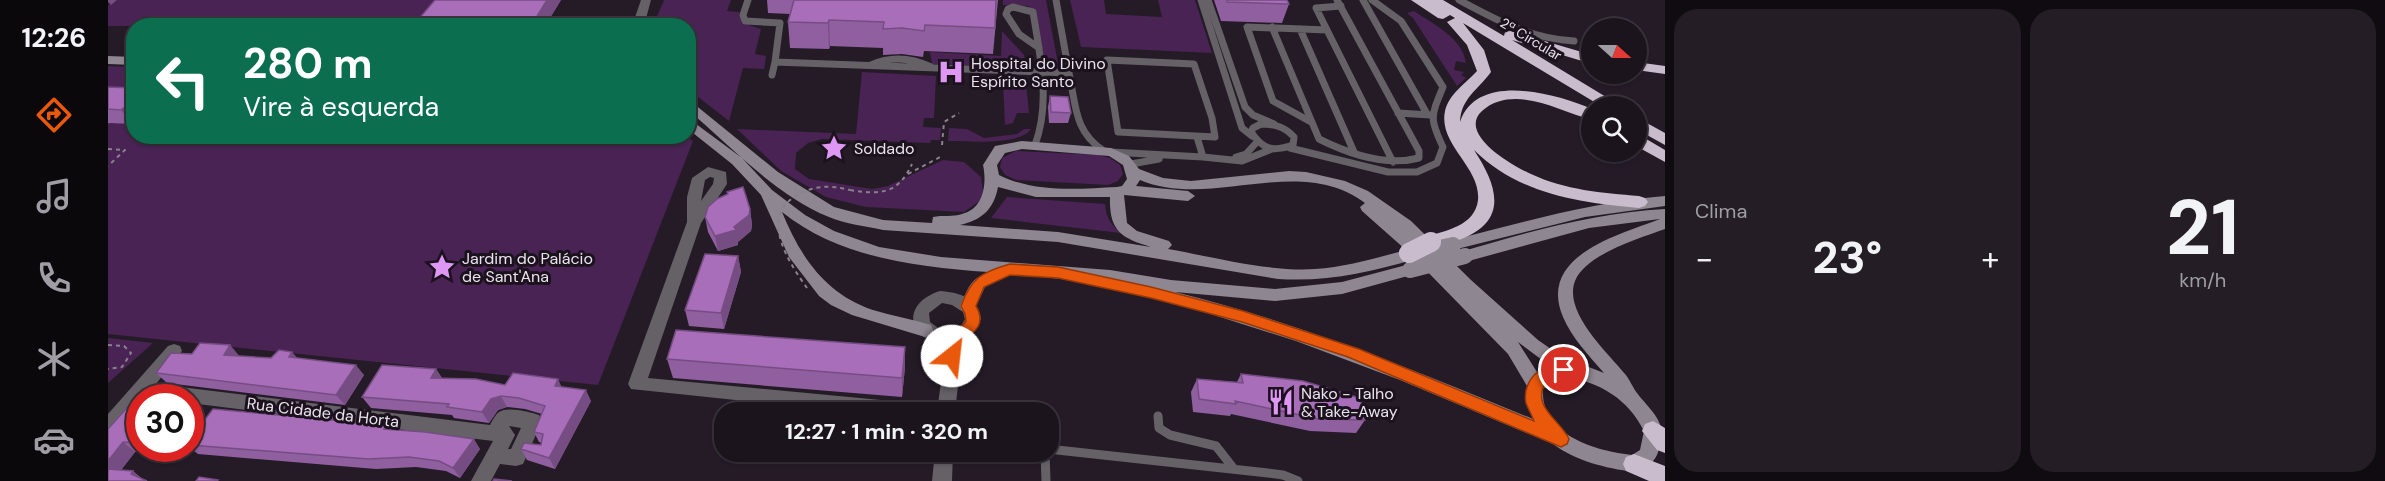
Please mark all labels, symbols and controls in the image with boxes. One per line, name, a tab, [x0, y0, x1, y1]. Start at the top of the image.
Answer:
street label: 2ª Circular	[1497, 14, 1565, 64]
north arrow	[1581, 18, 1647, 84]
map controls	[1581, 18, 1647, 162]
text: 12:26	[22, 20, 86, 55]
text: 280 m	[243, 36, 373, 91]
icon: left	[144, 42, 222, 120]
place label: Hospital do Divino Espírito Santo	[971, 53, 1106, 92]
hospital icon: Hospital do Divino Espírito Santo	[936, 57, 966, 87]
text: Vire à esquerda	[243, 89, 439, 124]
icon: directions	[33, 94, 75, 136]
button: search	[1581, 96, 1647, 162]
place icon: Soldado	[819, 133, 849, 163]
place label: Soldado	[854, 138, 915, 159]
icon: music	[33, 175, 75, 217]
text: 21	[2166, 177, 2239, 278]
text: Clima	[1695, 198, 1747, 224]
text: 23°	[1813, 228, 1882, 287]
text: −	[1695, 237, 1713, 280]
text: +	[1981, 237, 2000, 280]
place label: Jardim do Palácio de Sant'Ana	[462, 248, 593, 287]
place icon: Jardim do Palácio de Sant'Ana	[427, 252, 457, 282]
icon: phone	[33, 257, 75, 299]
text: km/h	[2179, 267, 2226, 293]
position arrow	[920, 324, 984, 388]
icon: climate	[33, 338, 75, 380]
pin	[1538, 344, 1589, 395]
icon: arrive	[1547, 353, 1580, 386]
place label: Nako - Talho & Take-Away	[1301, 383, 1398, 422]
speed limit sign: 30	[126, 384, 204, 462]
restaurant icon: Nako - Talho & Take-Away	[1266, 387, 1296, 417]
street label: Rua Cidade da Horta	[246, 393, 400, 432]
text: 12:27 · 1 min · 320 m	[785, 417, 988, 446]
icon: car	[33, 419, 75, 461]

